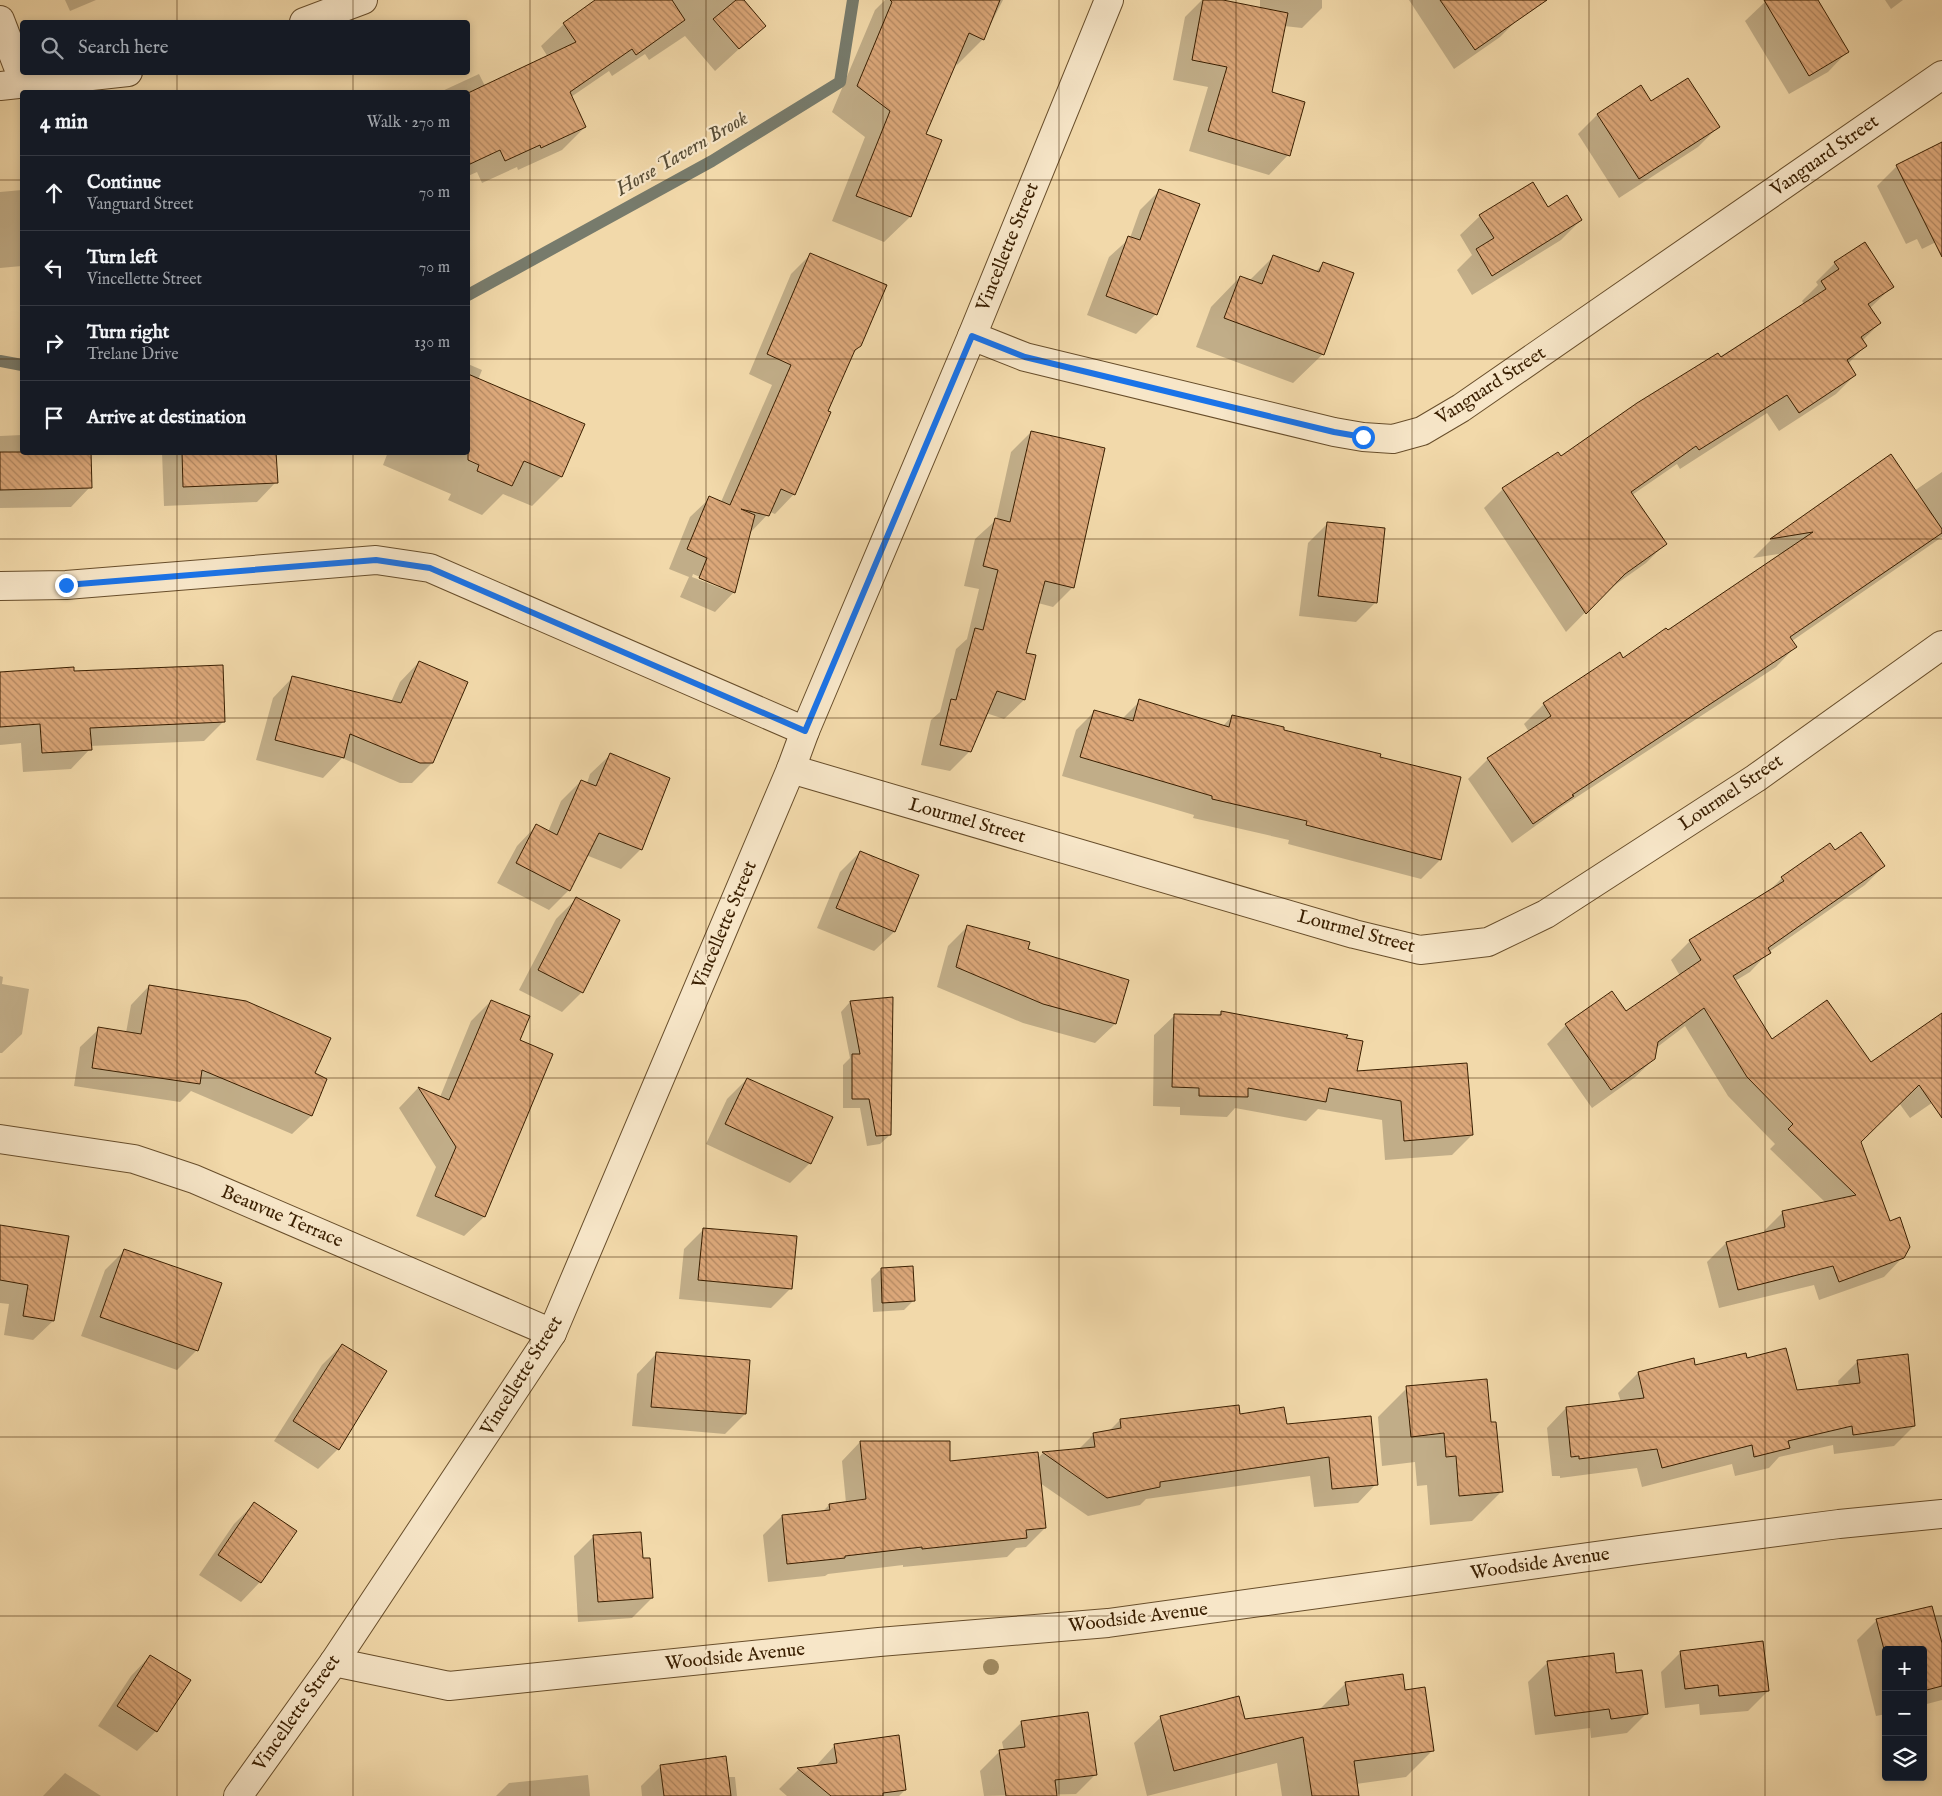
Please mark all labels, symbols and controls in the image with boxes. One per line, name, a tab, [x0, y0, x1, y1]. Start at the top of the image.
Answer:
search box	[20, 20, 470, 75]
icon: search	[38, 34, 66, 62]
text: Search here	[78, 36, 169, 60]
water label: Horse Tavern Brook	[611, 106, 752, 202]
text: 4 min	[40, 109, 88, 136]
street label: Vanguard Street	[1766, 110, 1884, 203]
text: Walk · 270 m	[367, 113, 450, 133]
text: Continue	[87, 171, 161, 195]
icon: ahead	[40, 179, 68, 207]
street label: Vincellette Street	[971, 179, 1045, 316]
text: 70 m	[419, 183, 450, 203]
text: Vanguard Street	[87, 195, 193, 215]
text: Turn left	[87, 246, 158, 270]
icon: left	[40, 254, 68, 282]
text: 70 m	[419, 258, 450, 278]
text: Vincellette Street	[87, 270, 202, 290]
text: Turn right	[87, 321, 169, 345]
icon: right	[40, 329, 68, 357]
text: 130 m	[414, 333, 450, 353]
street label: Vanguard Street	[1431, 341, 1551, 431]
text: Trelane Drive	[87, 345, 179, 365]
icon: arrive	[40, 404, 68, 432]
text: Arrive at destination	[87, 406, 246, 430]
route start	[1352, 426, 1375, 449]
route end	[55, 574, 78, 597]
street label: Lourmel Street	[1674, 749, 1788, 837]
street label: Lourmel Street	[906, 793, 1029, 849]
street label: Vincellette Street	[687, 857, 763, 994]
street label: Lourmel Street	[1295, 905, 1418, 959]
street label: Beauvue Terrace	[217, 1180, 347, 1254]
street label: Vincellette Street	[475, 1311, 569, 1441]
street label: Woodside Avenue	[1469, 1542, 1611, 1586]
street label: Woodside Avenue	[1067, 1597, 1209, 1638]
street label: Woodside Avenue	[664, 1638, 806, 1676]
map controls	[1882, 1646, 1927, 1781]
button: +	[1882, 1646, 1927, 1691]
street label: Vincellette Street	[247, 1650, 346, 1777]
button: −	[1882, 1691, 1927, 1736]
button: layers	[1882, 1736, 1927, 1781]

